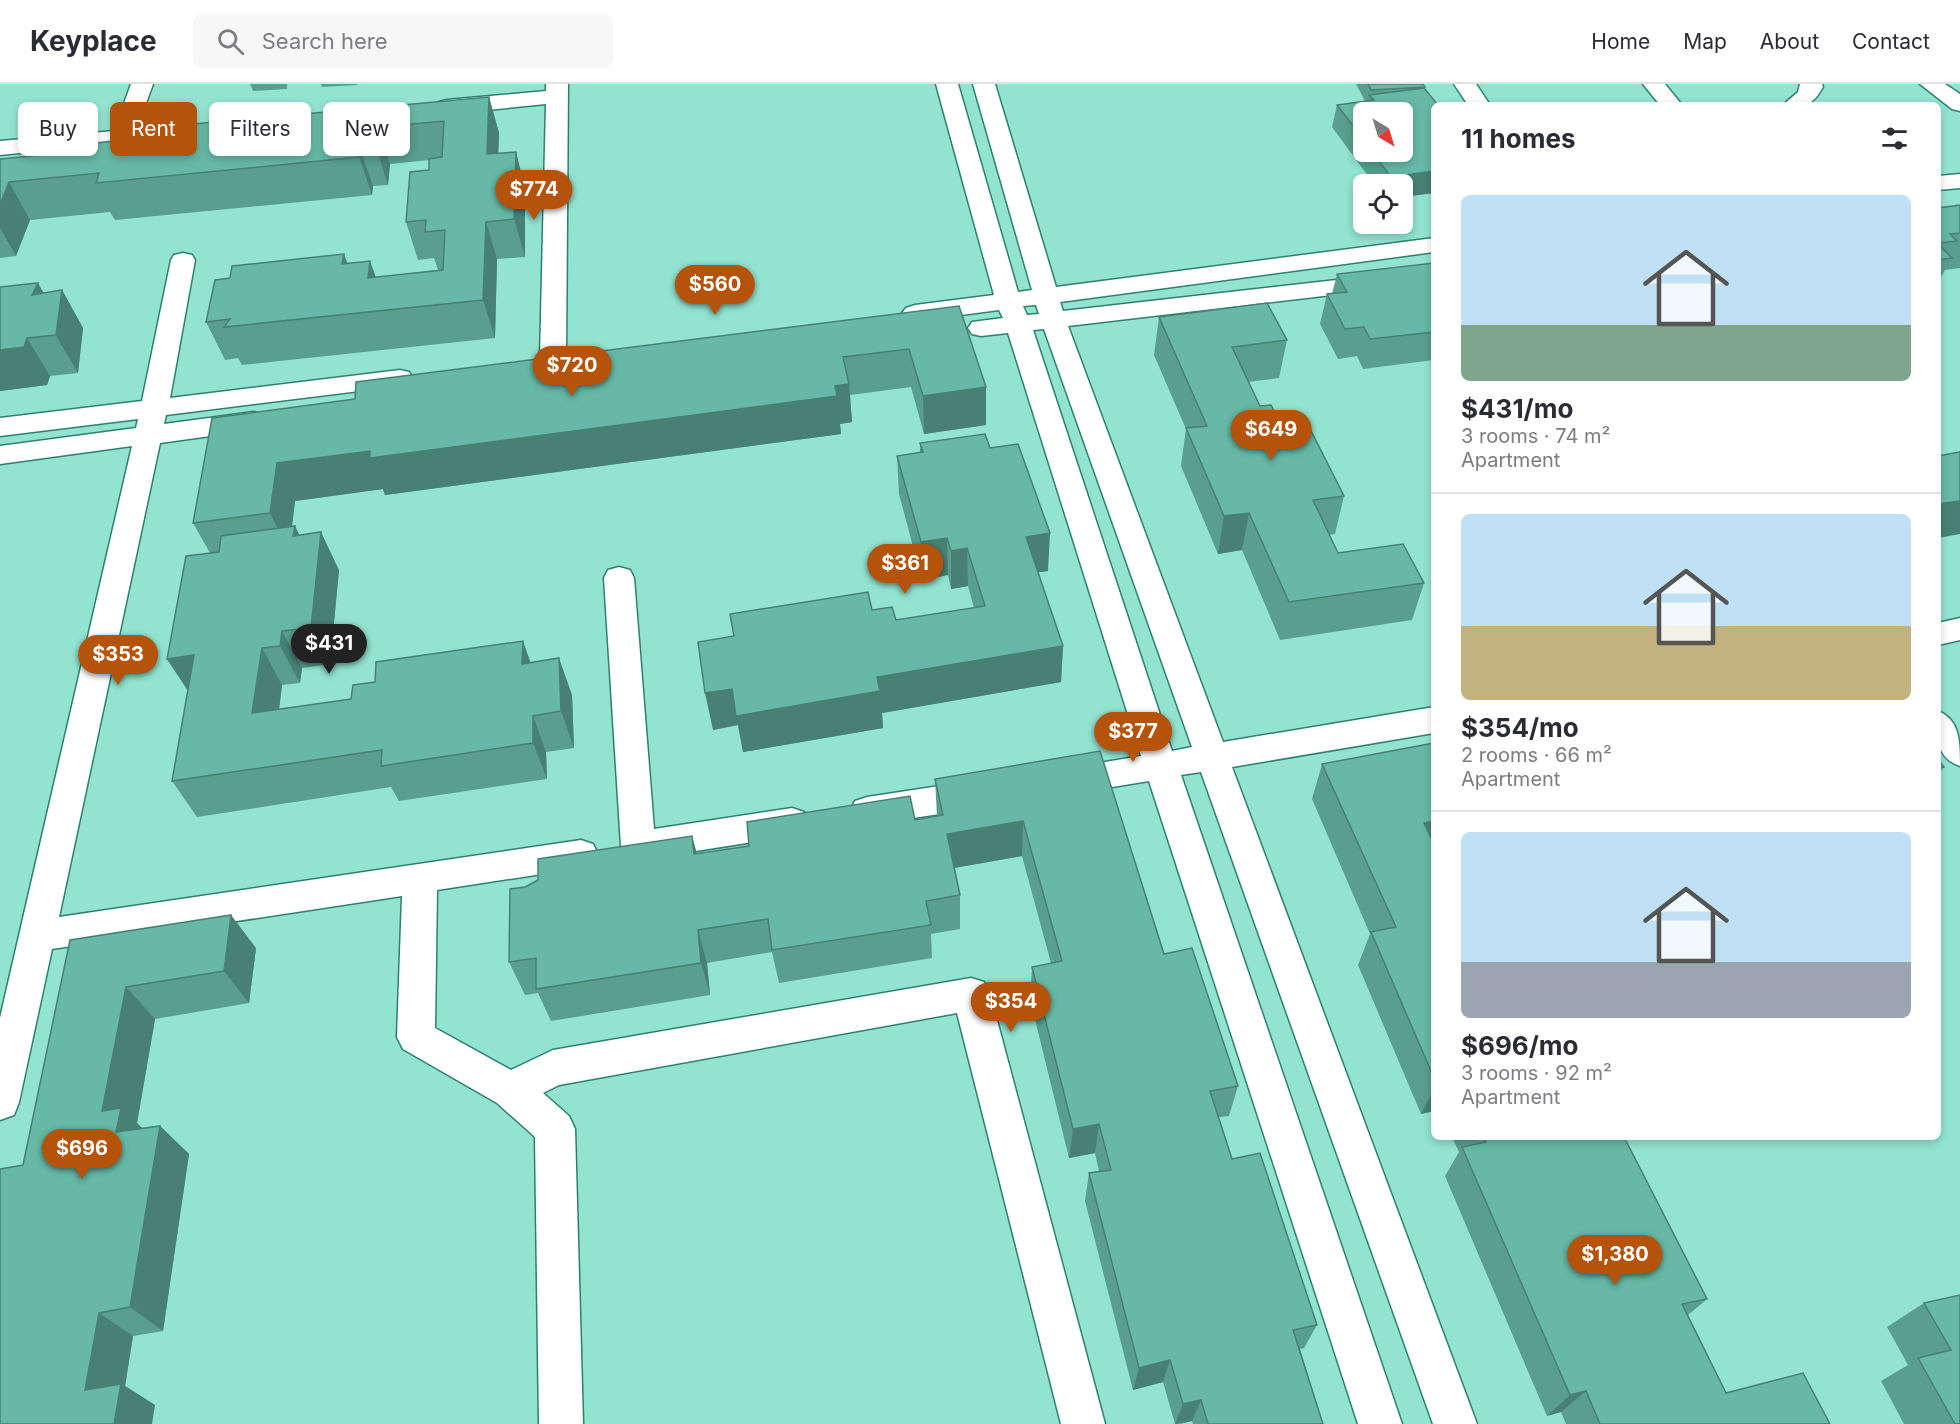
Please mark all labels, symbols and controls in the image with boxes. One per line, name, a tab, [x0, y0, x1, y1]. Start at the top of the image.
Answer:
search box	[193, 14, 613, 68]
text: Keyplace	[30, 24, 157, 58]
icon: search	[214, 25, 247, 58]
text: Search here	[262, 28, 388, 54]
text: Home	[1591, 29, 1650, 54]
text: Map	[1683, 29, 1727, 54]
text: About	[1760, 29, 1819, 54]
text: Contact	[1852, 29, 1930, 54]
chip: Buy	[18, 102, 98, 156]
chip: Rent	[110, 102, 197, 156]
chip: Filters	[209, 102, 311, 156]
chip: New	[323, 102, 410, 156]
north arrow	[1353, 102, 1413, 162]
map controls	[1353, 102, 1413, 234]
icon: filters	[1878, 122, 1911, 155]
text: 11 homes	[1461, 123, 1576, 154]
pin: $774	[498, 170, 570, 221]
button: locate	[1353, 174, 1413, 234]
text: $774	[509, 177, 559, 201]
icon: home	[1632, 234, 1740, 342]
pin: $560	[679, 265, 751, 316]
text: $560	[689, 272, 741, 296]
pin: $720	[536, 346, 608, 397]
text: $720	[547, 353, 597, 377]
text: $431/mo	[1461, 393, 1573, 424]
pin: $649	[1235, 410, 1307, 461]
text: $649	[1245, 417, 1297, 441]
text: 3 rooms · 74 m²	[1461, 424, 1610, 448]
text: Apartment	[1461, 448, 1560, 472]
pin: $361	[869, 544, 941, 595]
text: $361	[881, 551, 929, 575]
icon: home	[1632, 553, 1740, 661]
pin: $431	[293, 624, 365, 675]
text: $431	[305, 631, 353, 655]
pin: $353	[82, 635, 154, 686]
text: $353	[92, 642, 144, 666]
pin: $377	[1097, 712, 1169, 763]
text: $354/mo	[1461, 712, 1579, 743]
text: $377	[1108, 719, 1158, 743]
text: 2 rooms · 66 m²	[1461, 743, 1612, 767]
text: Apartment	[1461, 767, 1560, 791]
icon: home	[1632, 871, 1740, 979]
pin: $354	[975, 982, 1047, 1033]
text: $354	[985, 989, 1037, 1013]
text: $696/mo	[1461, 1030, 1578, 1061]
text: 3 rooms · 92 m²	[1461, 1061, 1612, 1085]
text: Apartment	[1461, 1085, 1560, 1109]
pin: $696	[46, 1129, 118, 1180]
text: $696	[56, 1136, 108, 1160]
pin: $1,380	[1566, 1235, 1664, 1286]
text: $1,380	[1581, 1242, 1649, 1266]

